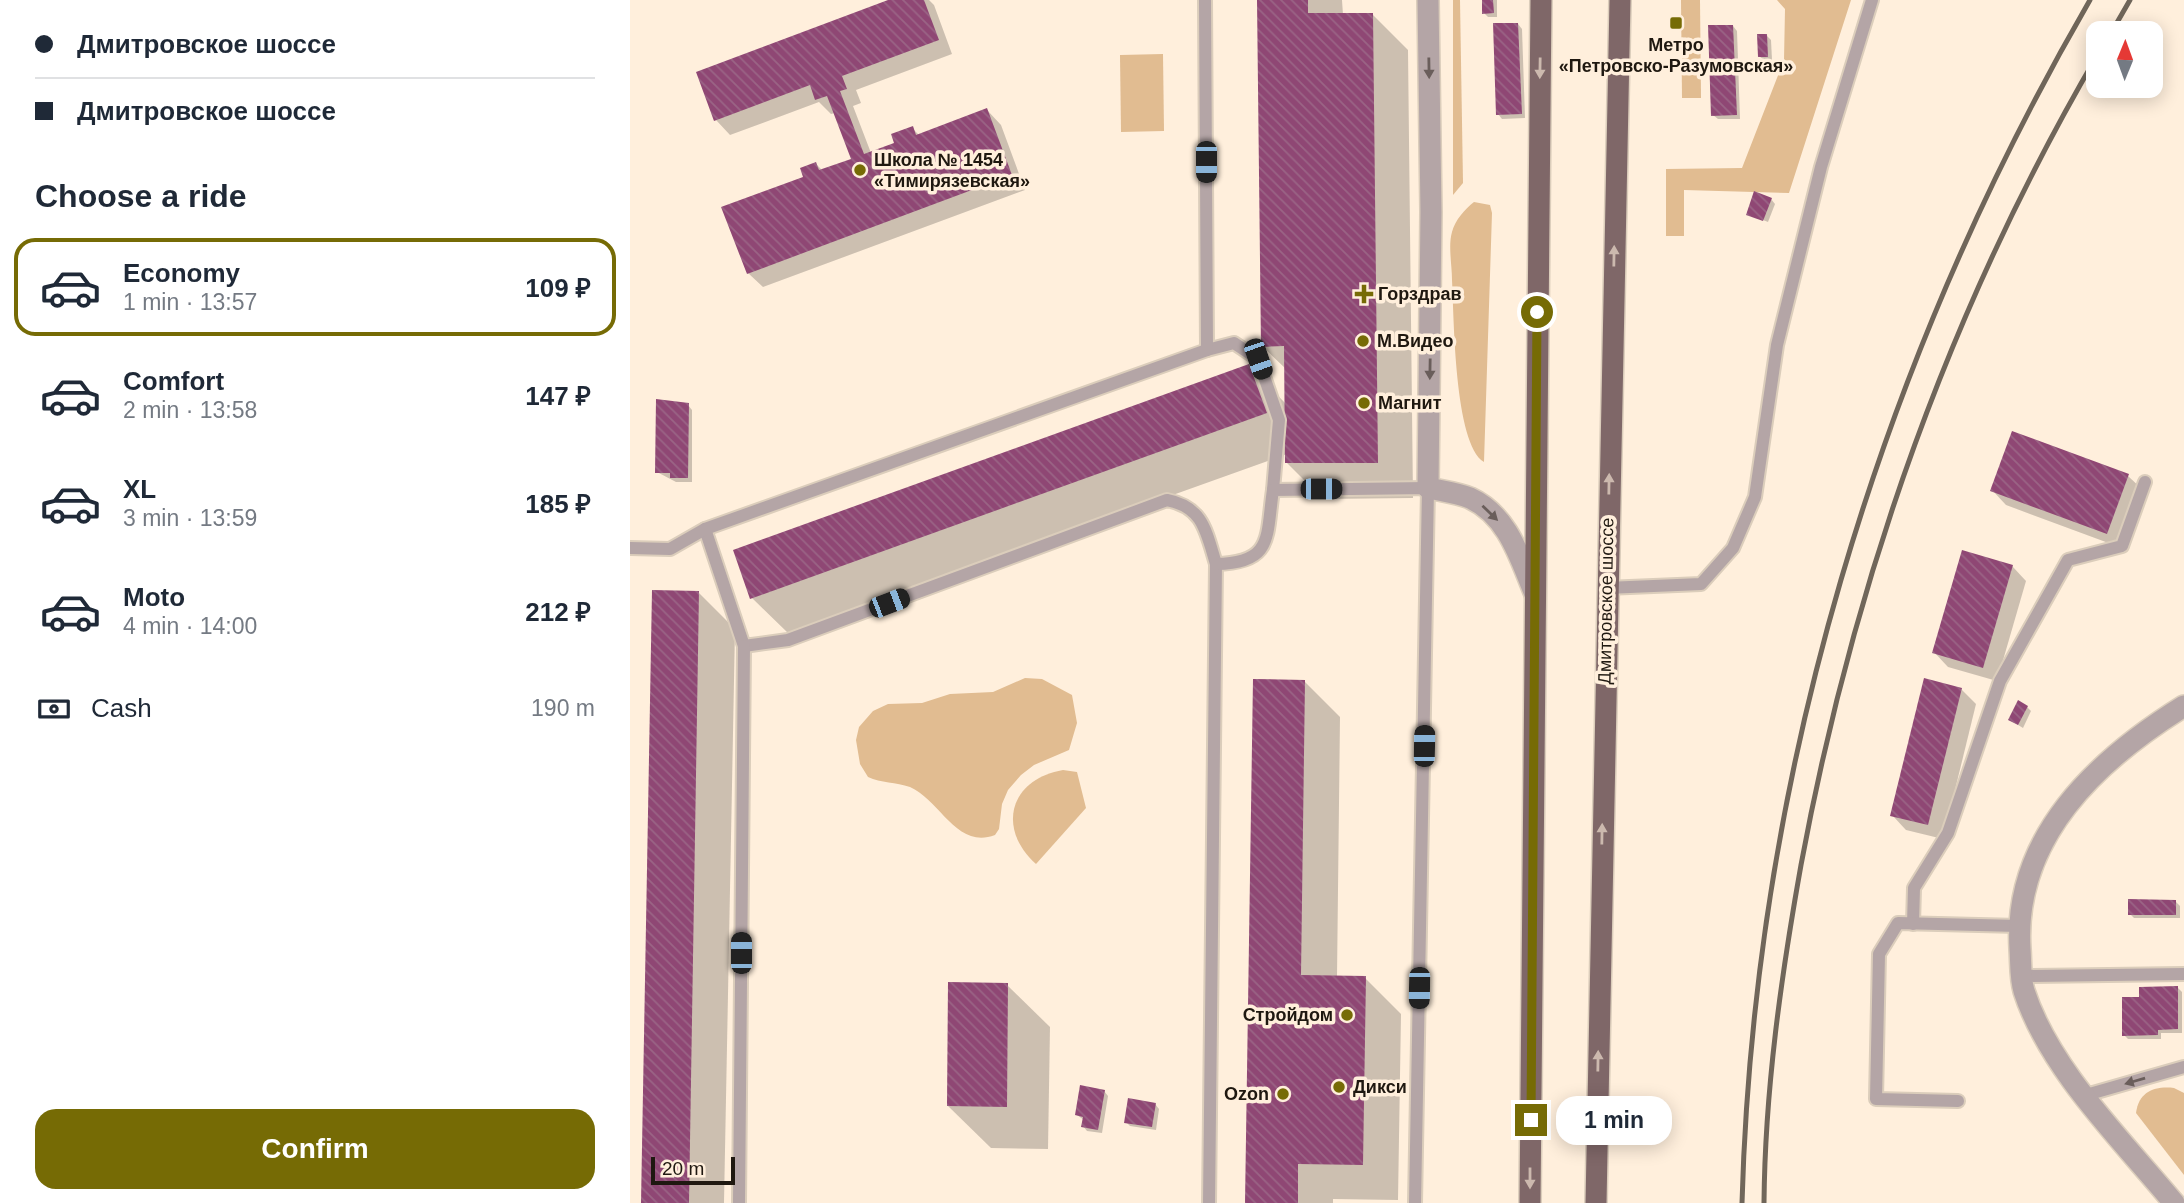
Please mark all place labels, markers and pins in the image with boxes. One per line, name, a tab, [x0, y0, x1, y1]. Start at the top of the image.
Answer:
marker: Метро «Петровско-Разумовская»	[1668, 15, 1684, 31]
place label: Метро «Петровско-Разумовская»	[1559, 35, 1793, 76]
place label: Школа № 1454 «Тимирязевская»	[874, 150, 1030, 191]
marker: Школа № 1454 «Тимирязевская»	[852, 162, 868, 178]
place label: Горздрав	[1378, 284, 1462, 304]
marker: Горздрав	[1356, 286, 1372, 302]
place label: М.Видео	[1377, 331, 1454, 351]
marker: М.Видео	[1355, 333, 1371, 349]
place label: Магнит	[1378, 393, 1442, 413]
marker: Магнит	[1356, 395, 1372, 411]
place label: Стройдом	[1243, 1005, 1333, 1025]
marker: Стройдом	[1339, 1007, 1355, 1023]
place label: Дикси	[1353, 1077, 1407, 1097]
marker: Дикси	[1331, 1079, 1347, 1095]
place label: Ozon	[1224, 1084, 1269, 1104]
marker: Ozon	[1275, 1086, 1291, 1102]

